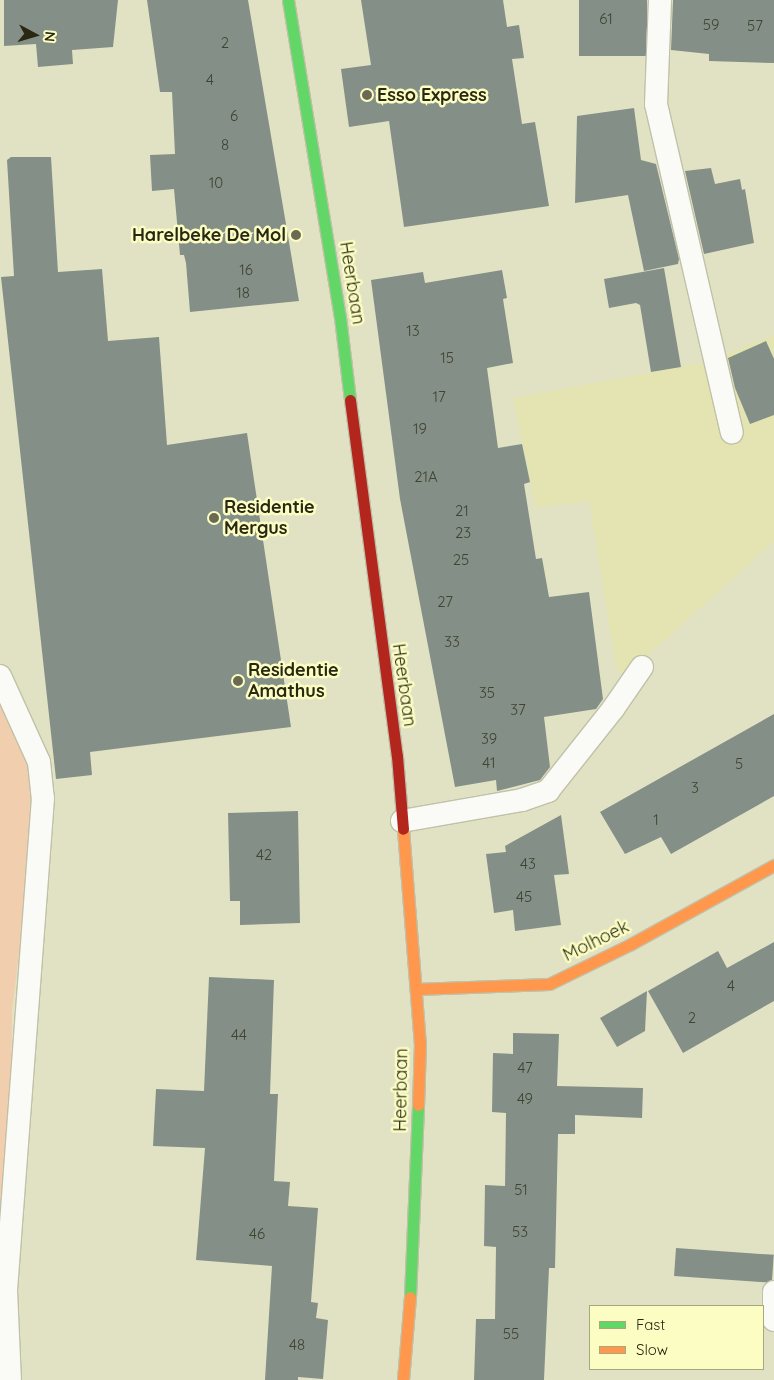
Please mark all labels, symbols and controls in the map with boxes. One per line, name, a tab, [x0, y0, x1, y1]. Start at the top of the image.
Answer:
north arrow	[10, 10, 60, 60]
house number: 61	[599, 10, 613, 28]
house number: 59	[703, 16, 719, 34]
house number: 57	[747, 17, 763, 35]
text: N	[40, 30, 59, 43]
house number: 2	[221, 34, 229, 52]
house number: 4	[206, 71, 214, 89]
place label: Esso Express	[377, 84, 487, 106]
marker: Esso Express	[361, 89, 373, 101]
house number: 6	[230, 107, 238, 125]
house number: 8	[221, 136, 229, 154]
house number: 10	[209, 174, 223, 192]
place label: Harelbeke De Mol	[132, 224, 286, 246]
marker: Harelbeke De Mol	[290, 229, 302, 241]
street label: Heerbaan	[335, 240, 369, 326]
house number: 16	[239, 261, 253, 279]
house number: 18	[236, 284, 250, 302]
house number: 13	[406, 322, 420, 340]
house number: 15	[440, 349, 454, 367]
house number: 17	[432, 388, 446, 406]
house number: 19	[413, 420, 427, 438]
house number: 21A	[414, 468, 438, 486]
place label: Residentie Mergus	[224, 497, 315, 540]
house number: 21	[455, 502, 469, 520]
marker: Residentie Mergus	[208, 512, 220, 524]
house number: 23	[455, 524, 471, 542]
house number: 25	[453, 551, 469, 569]
house number: 27	[437, 593, 453, 611]
house number: 33	[444, 633, 460, 651]
street label: Heerbaan	[387, 642, 421, 728]
place label: Residentie Amathus	[248, 660, 339, 702]
marker: Residentie Amathus	[232, 675, 244, 687]
house number: 35	[479, 684, 495, 702]
house number: 37	[510, 701, 526, 719]
house number: 39	[481, 730, 497, 748]
house number: 41	[482, 754, 496, 772]
house number: 5	[735, 755, 743, 773]
house number: 3	[691, 779, 699, 797]
house number: 1	[653, 811, 659, 829]
house number: 42	[256, 846, 272, 864]
house number: 43	[520, 855, 536, 873]
house number: 45	[516, 888, 532, 906]
street label: Molhoek	[559, 916, 633, 966]
house number: 4	[727, 977, 735, 995]
house number: 2	[688, 1009, 696, 1027]
house number: 44	[231, 1026, 247, 1044]
street label: Heerbaan	[389, 1048, 413, 1132]
house number: 47	[517, 1059, 533, 1077]
house number: 49	[517, 1090, 533, 1108]
house number: 51	[514, 1181, 528, 1199]
house number: 53	[512, 1223, 528, 1241]
house number: 46	[249, 1225, 265, 1243]
legend	[589, 1305, 764, 1370]
text: Fast	[636, 1315, 665, 1334]
house number: 55	[503, 1325, 519, 1343]
house number: 48	[289, 1336, 305, 1354]
text: Slow	[636, 1340, 668, 1359]

